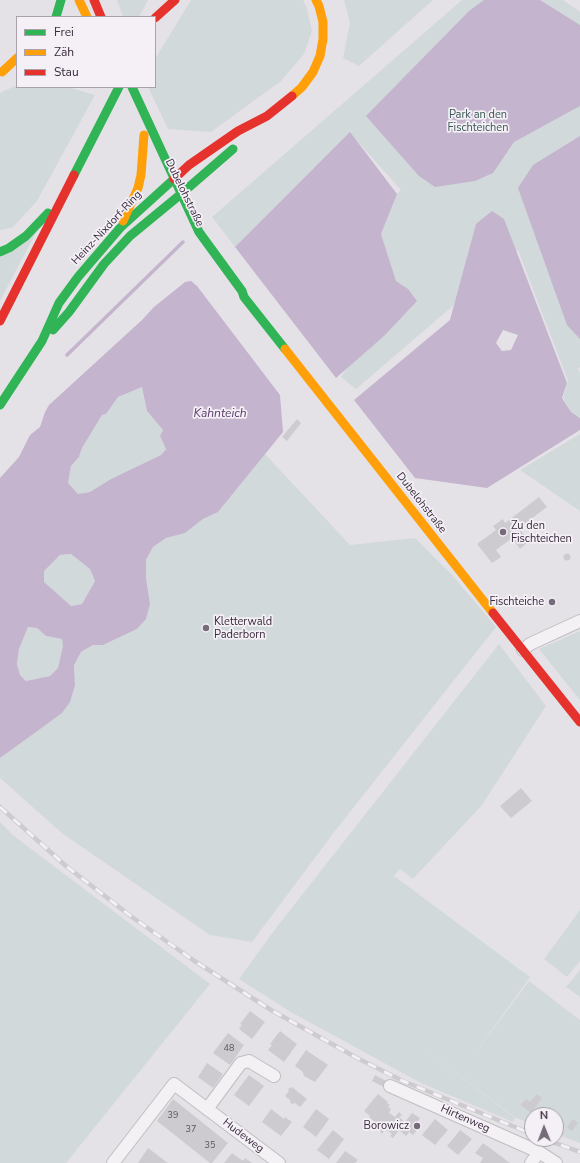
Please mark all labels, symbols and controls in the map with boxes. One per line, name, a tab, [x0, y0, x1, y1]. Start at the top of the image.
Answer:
legend	[16, 16, 156, 88]
text: Frei	[54, 24, 74, 40]
text: Zäh	[54, 44, 74, 60]
text: Stau	[54, 64, 79, 80]
park label: Park an den Fischteichen	[448, 108, 508, 134]
street label: Dubelohstraße	[162, 157, 206, 229]
street label: Heinz-Nixdorf-Ring	[69, 188, 145, 268]
water label: Kahnteich	[193, 407, 247, 421]
street label: Dubelohstraße	[393, 470, 449, 536]
place label: Zu den Fischteichen	[511, 519, 572, 545]
marker: Zu den Fischteichen	[498, 527, 508, 537]
place label: Fischteiche	[489, 595, 544, 609]
marker: Fischteiche	[547, 597, 557, 607]
place label: Kletterwald Paderborn	[214, 615, 272, 641]
marker: Kletterwald Paderborn	[201, 623, 211, 633]
house number: 48	[224, 1044, 234, 1054]
street label: Hirtenweg	[438, 1102, 492, 1136]
north arrow	[524, 1107, 564, 1147]
text: N	[540, 1108, 548, 1123]
house number: 39	[168, 1111, 178, 1121]
street label: Hudeweg	[220, 1116, 266, 1156]
place label: Borowicz	[364, 1119, 409, 1133]
marker: Borowicz	[412, 1121, 422, 1131]
house number: 37	[186, 1125, 196, 1135]
house number: 35	[205, 1141, 215, 1151]

